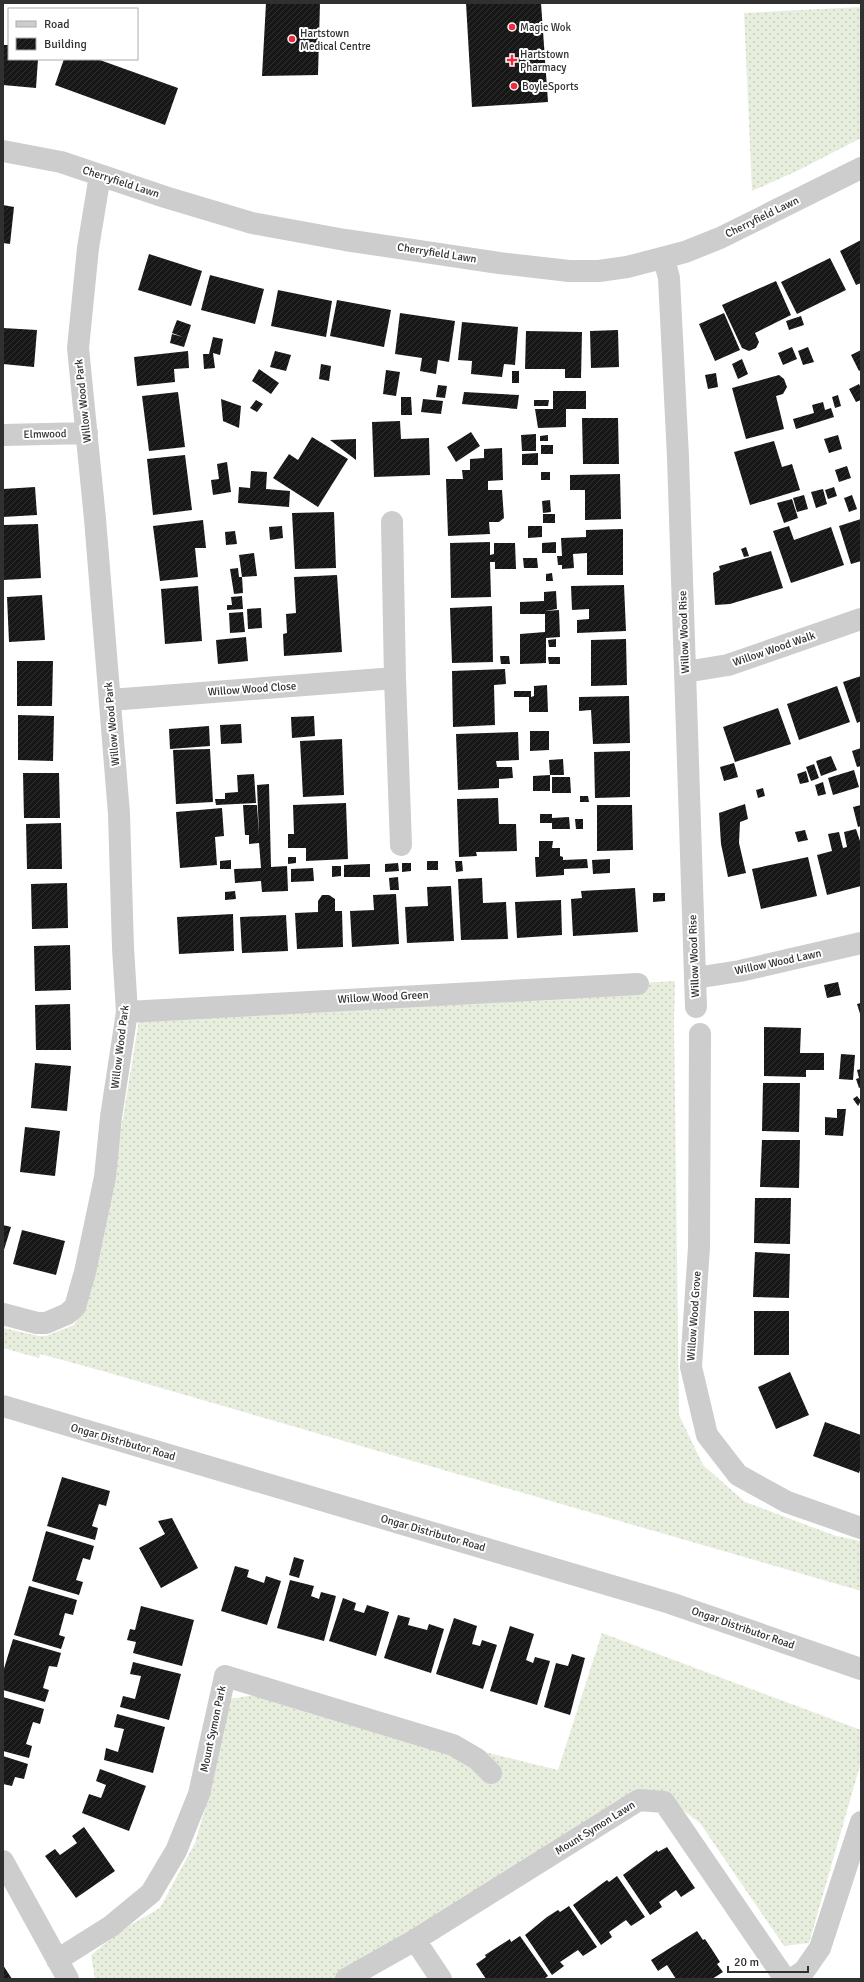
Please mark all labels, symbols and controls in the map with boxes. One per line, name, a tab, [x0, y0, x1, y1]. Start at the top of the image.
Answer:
legend	[8, 8, 138, 60]
text: Road	[44, 17, 70, 32]
place label: Magic Wok	[520, 21, 571, 34]
marker: Magic Wok	[507, 22, 517, 32]
place label: Hartstown Medical Centre	[300, 27, 371, 53]
marker: Hartstown Medical Centre	[287, 34, 297, 44]
text: Building	[44, 37, 87, 52]
place label: Hartstown Pharmacy	[520, 48, 569, 74]
marker: Hartstown Pharmacy	[507, 55, 517, 65]
place label: BoyleSports	[522, 80, 579, 93]
marker: BoyleSports	[509, 81, 519, 91]
street label: Cherryfield Lawn	[81, 163, 161, 201]
street label: Cherryfield Lawn	[723, 194, 801, 240]
street label: Cherryfield Lawn	[396, 240, 478, 266]
street label: Willow Wood Park	[72, 358, 94, 444]
street label: Elmwood	[23, 427, 67, 441]
street label: Willow Wood Rise	[676, 590, 692, 674]
street label: Willow Wood Walk	[731, 629, 817, 669]
street label: Willow Wood Close	[207, 679, 297, 699]
street label: Willow Wood Park	[102, 681, 122, 767]
street label: Willow Wood Rise	[686, 914, 702, 998]
street label: Willow Wood Lawn	[734, 946, 822, 978]
street label: Willow Wood Green	[337, 988, 429, 1006]
street label: Willow Wood Park	[108, 1004, 132, 1090]
street label: Willow Wood Grove	[684, 1271, 704, 1361]
street label: Ongar Distributor Road	[69, 1421, 177, 1463]
street label: Ongar Distributor Road	[379, 1512, 487, 1554]
street label: Ongar Distributor Road	[690, 1604, 797, 1652]
street label: Mount Symon Park	[197, 1684, 229, 1773]
street label: Mount Symon Lawn	[553, 1798, 637, 1858]
scale bar	[728, 1948, 808, 1974]
text: 20 m	[734, 1955, 759, 1970]

